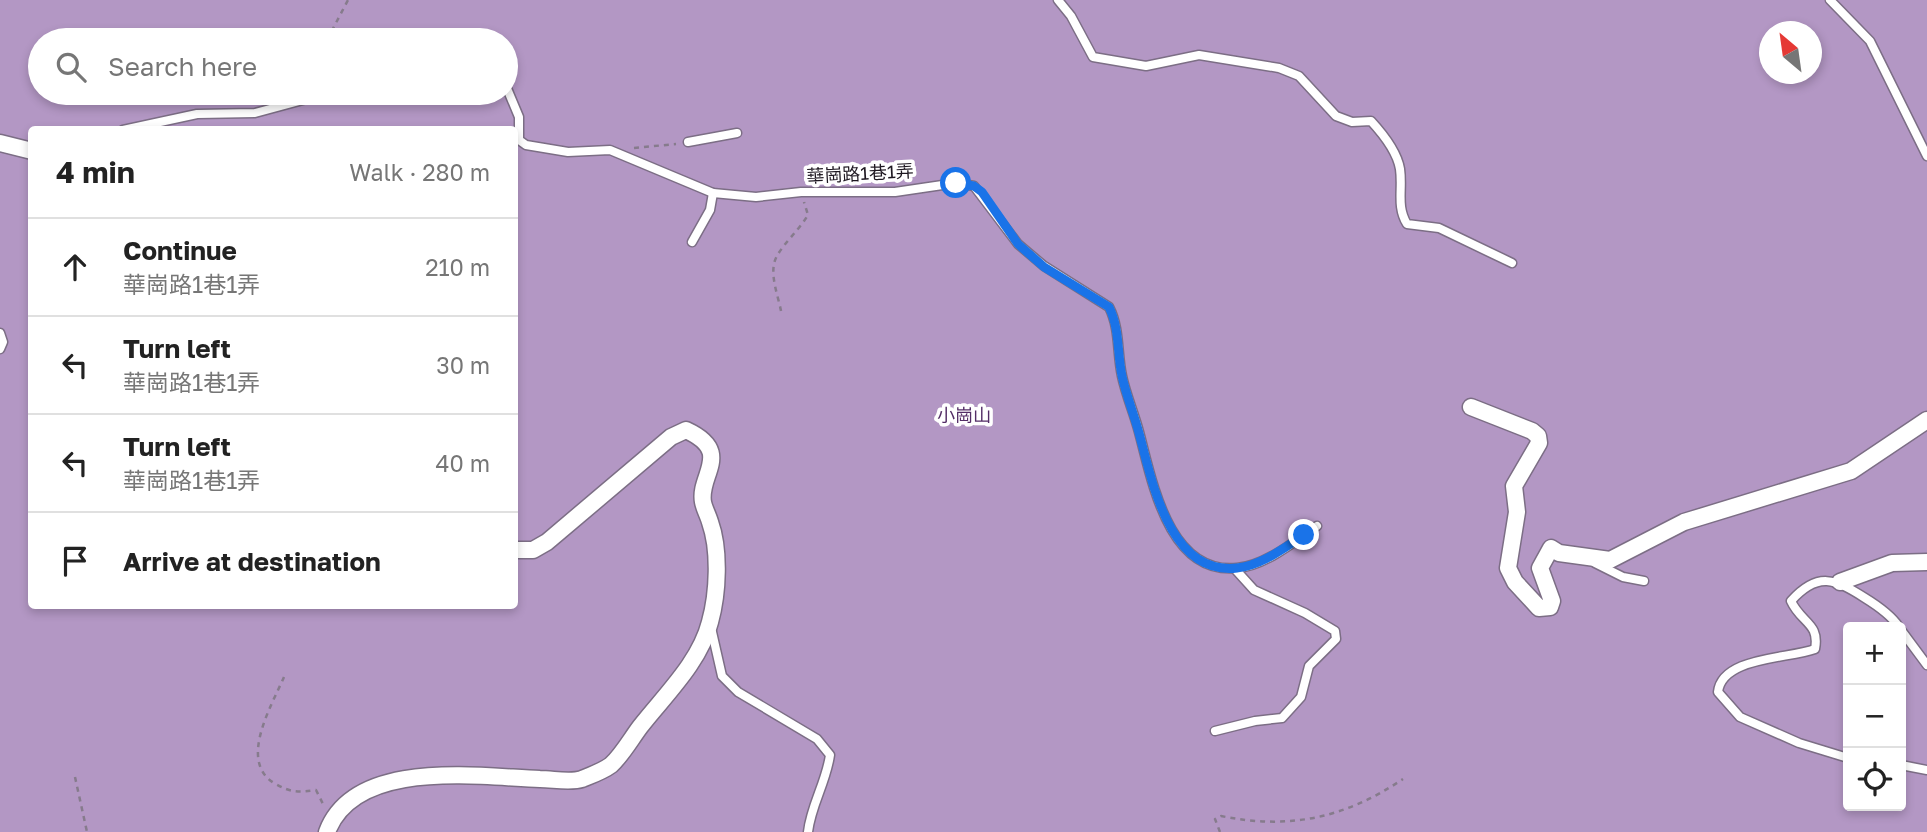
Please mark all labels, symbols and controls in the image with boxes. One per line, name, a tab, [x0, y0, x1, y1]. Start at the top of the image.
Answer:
north arrow	[1759, 21, 1822, 84]
search box	[28, 28, 518, 105]
icon: search	[52, 48, 90, 86]
text: Search here	[108, 51, 257, 82]
text: 4 min	[56, 154, 135, 190]
text: Walk · 280 m	[349, 158, 490, 186]
street label: 華崗路1巷1弄	[806, 159, 914, 187]
route start	[940, 167, 971, 198]
text: Continue	[123, 235, 237, 266]
icon: ahead	[56, 248, 94, 286]
text: 210 m	[425, 253, 490, 281]
text: 華崗路1巷1弄	[123, 270, 260, 298]
text: Turn left	[123, 333, 231, 364]
icon: left	[56, 346, 94, 384]
text: 30 m	[436, 351, 490, 379]
text: 華崗路1巷1弄	[123, 368, 260, 396]
park label: 小崗山	[937, 404, 991, 426]
text: Turn left	[123, 431, 231, 462]
icon: left	[56, 444, 94, 482]
text: 40 m	[436, 449, 490, 477]
text: 華崗路1巷1弄	[123, 466, 260, 494]
route end	[1288, 519, 1319, 550]
icon: arrive	[56, 542, 94, 580]
text: Arrive at destination	[123, 546, 381, 577]
map controls	[1843, 622, 1906, 811]
button: +	[1843, 622, 1906, 685]
button: −	[1843, 685, 1906, 748]
button: locate	[1843, 748, 1906, 811]

